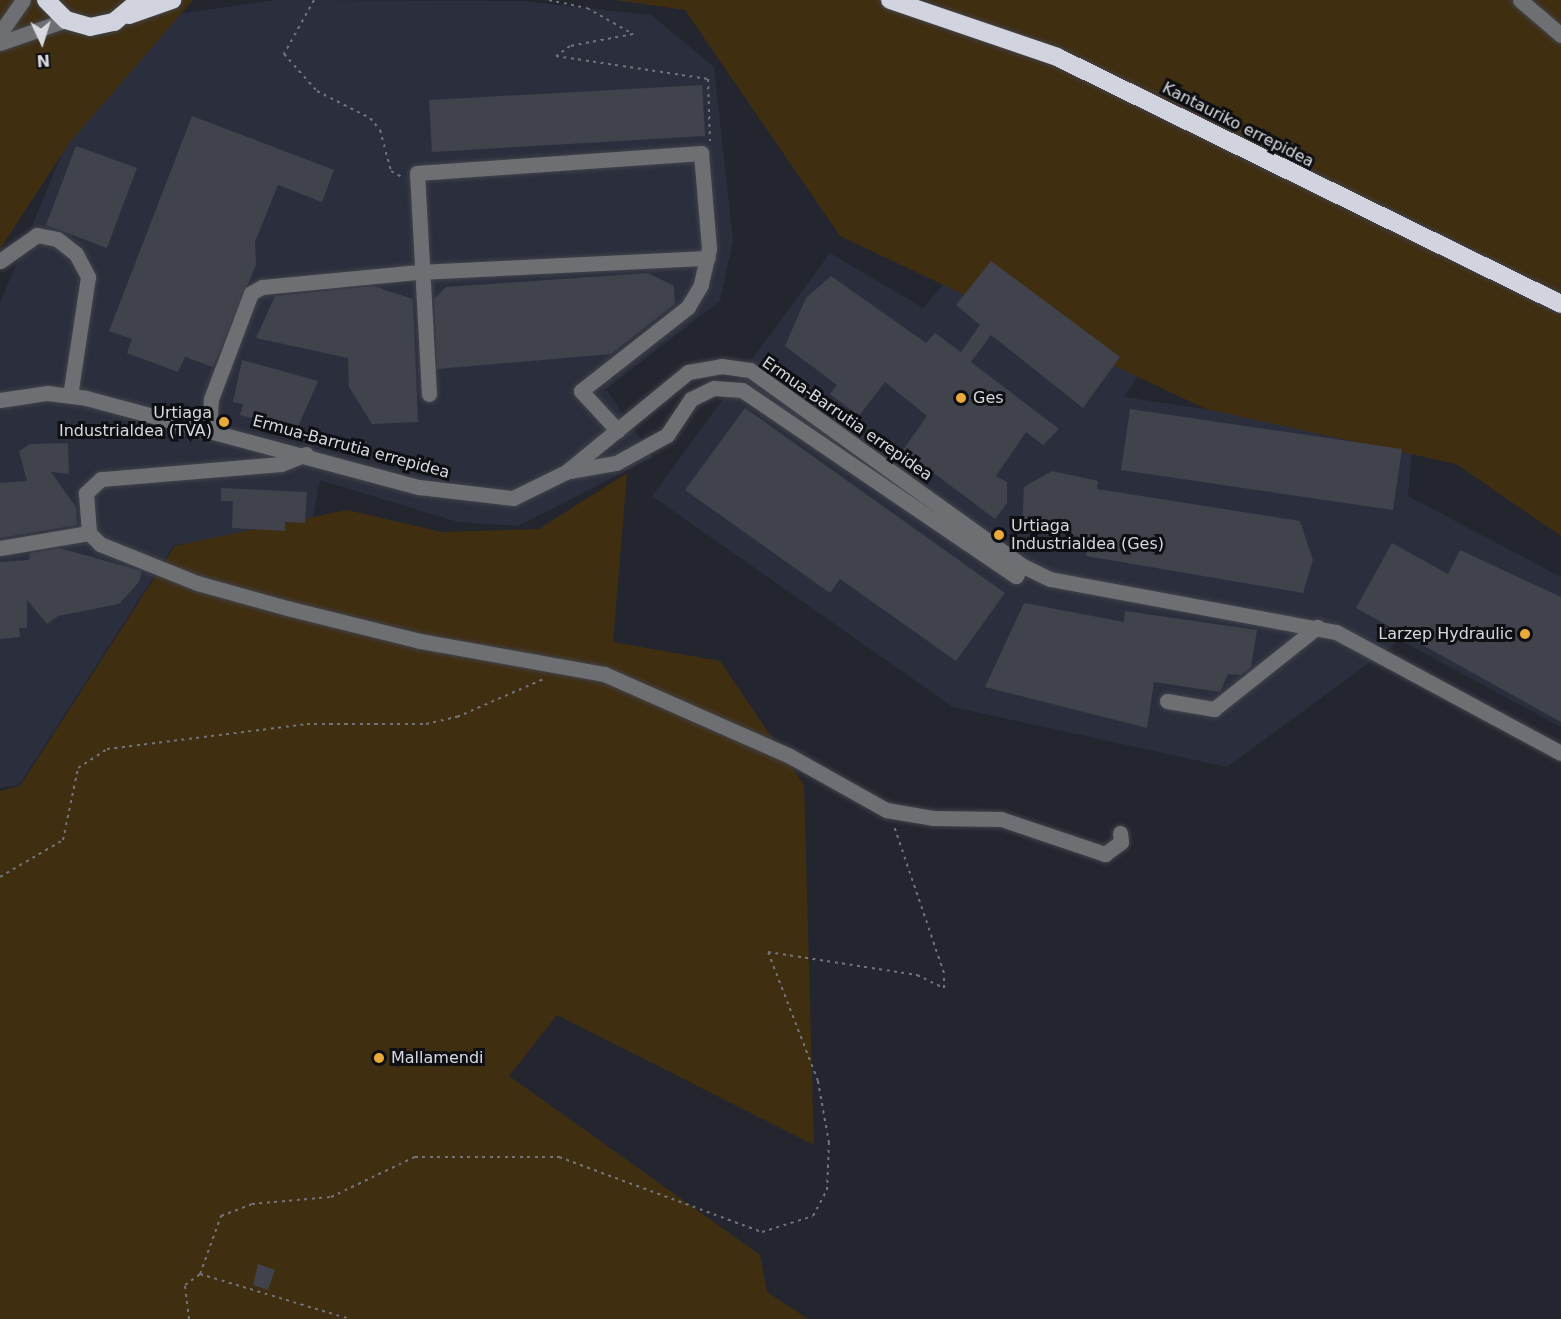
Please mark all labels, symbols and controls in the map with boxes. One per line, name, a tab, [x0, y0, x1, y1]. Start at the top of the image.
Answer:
north arrow	[12, 12, 72, 72]
text: N	[36, 51, 51, 70]
street label: Kantauriko errepidea	[1159, 78, 1317, 172]
street label: Ermua-Barrutia errepidea	[758, 353, 936, 485]
place label: Ges	[973, 388, 1004, 408]
marker: Ges	[954, 391, 968, 405]
place label: Urtiaga Industrialdea (TVA)	[59, 403, 212, 441]
street label: Ermua-Barrutia errepidea	[250, 411, 452, 483]
marker: Urtiaga Industrialdea (TVA)	[217, 415, 231, 429]
place label: Urtiaga Industrialdea (Ges)	[1011, 516, 1164, 554]
marker: Urtiaga Industrialdea (Ges)	[992, 528, 1006, 542]
place label: Larzep Hydraulic	[1378, 624, 1513, 644]
marker: Larzep Hydraulic	[1518, 627, 1532, 641]
place label: Mallamendi	[391, 1048, 483, 1068]
marker: Mallamendi	[372, 1051, 386, 1065]

